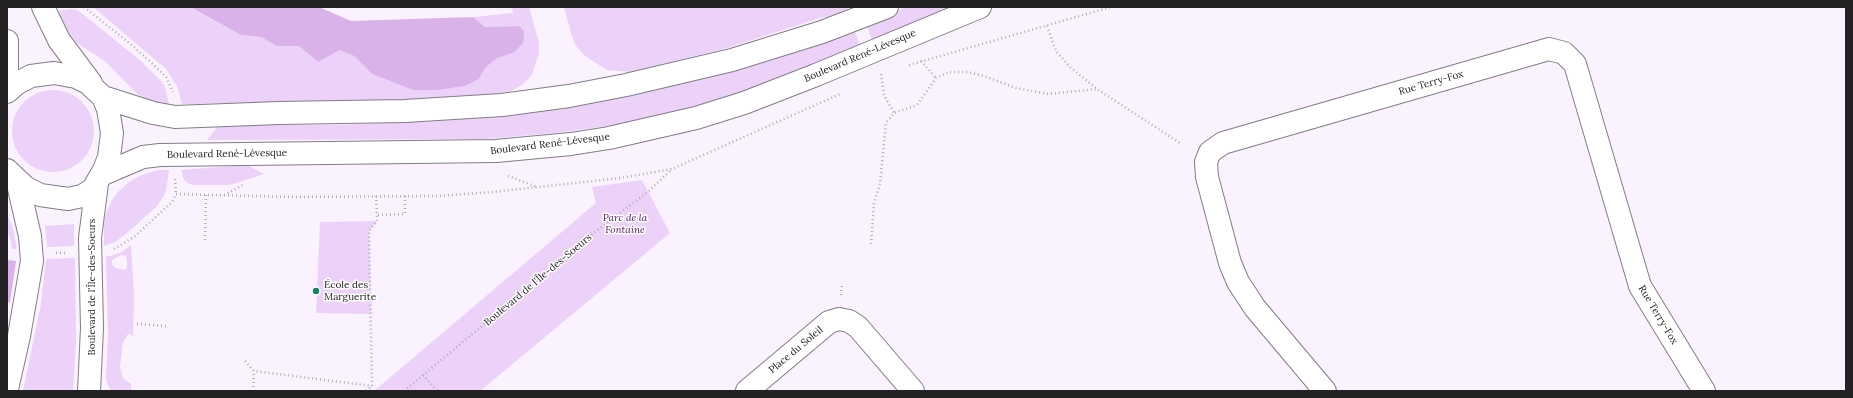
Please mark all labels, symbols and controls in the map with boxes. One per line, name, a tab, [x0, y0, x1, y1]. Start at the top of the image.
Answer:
street label: Boulevard René-Lévesque	[802, 27, 918, 85]
street label: Rue Terry-Fox	[1397, 68, 1465, 98]
street label: Boulevard René-Lévesque	[490, 131, 610, 157]
street label: Boulevard René-Lévesque	[167, 147, 287, 161]
park label: Parc de la Fontaine	[603, 212, 647, 236]
street label: Boulevard de l'Île-des-Soeurs	[86, 219, 98, 355]
street label: Boulevard de l'Île-des-Soeurs	[482, 231, 594, 329]
place label: École des Marguerite	[324, 279, 376, 302]
street label: Rue Terry-Fox	[1636, 283, 1680, 347]
marker: École des Marguerite	[311, 286, 321, 296]
street label: Place du Soleil	[766, 324, 826, 376]

